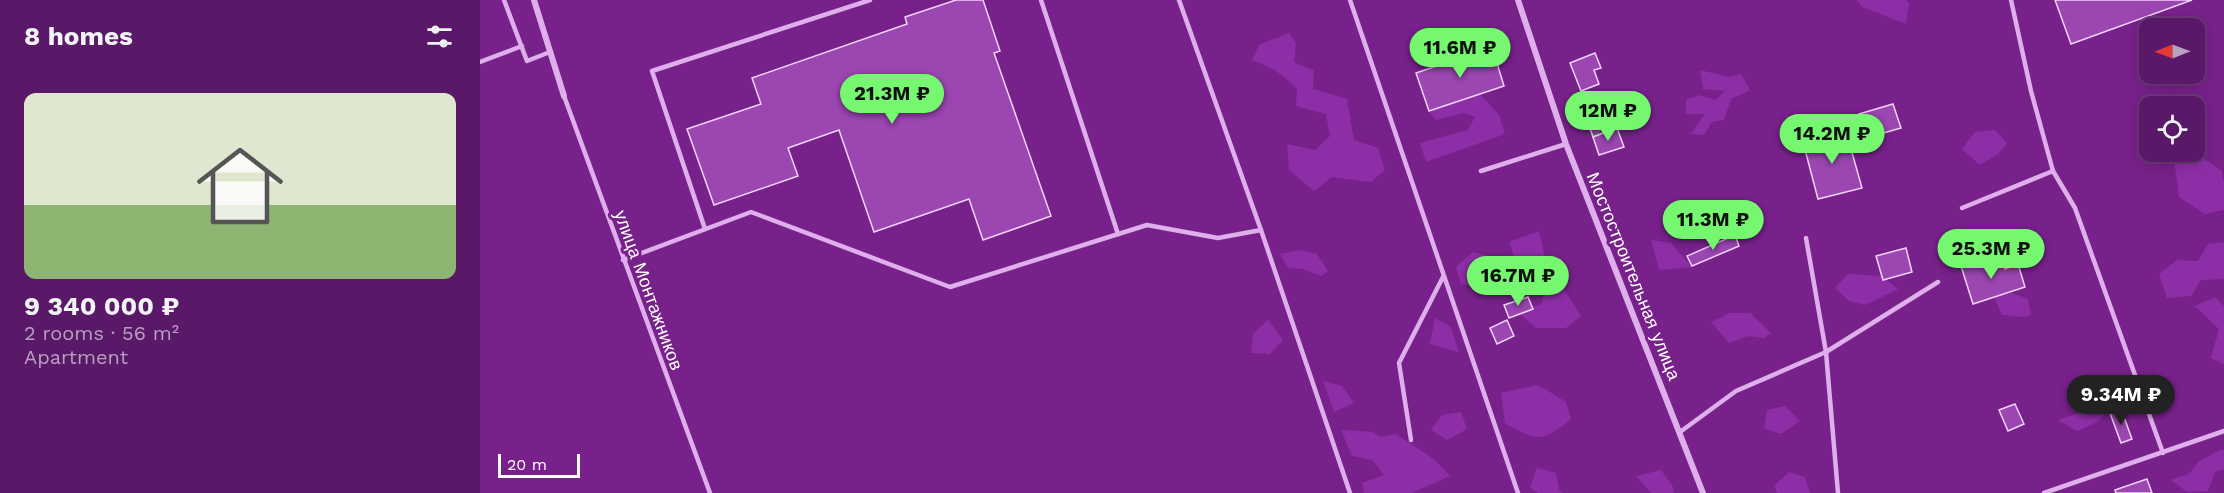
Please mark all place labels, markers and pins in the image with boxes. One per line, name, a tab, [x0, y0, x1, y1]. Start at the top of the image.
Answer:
pin: 11.6M ₽	[1405, 28, 1515, 79]
pin: 21.3M ₽	[837, 74, 947, 125]
pin: 12M ₽	[1566, 91, 1650, 142]
pin: 14.2M ₽	[1777, 114, 1887, 165]
pin: 11.3M ₽	[1658, 200, 1768, 251]
pin: 25.3M ₽	[1936, 229, 2046, 280]
pin: 16.7M ₽	[1463, 256, 1573, 307]
pin: 9.34M ₽	[2066, 375, 2176, 426]

